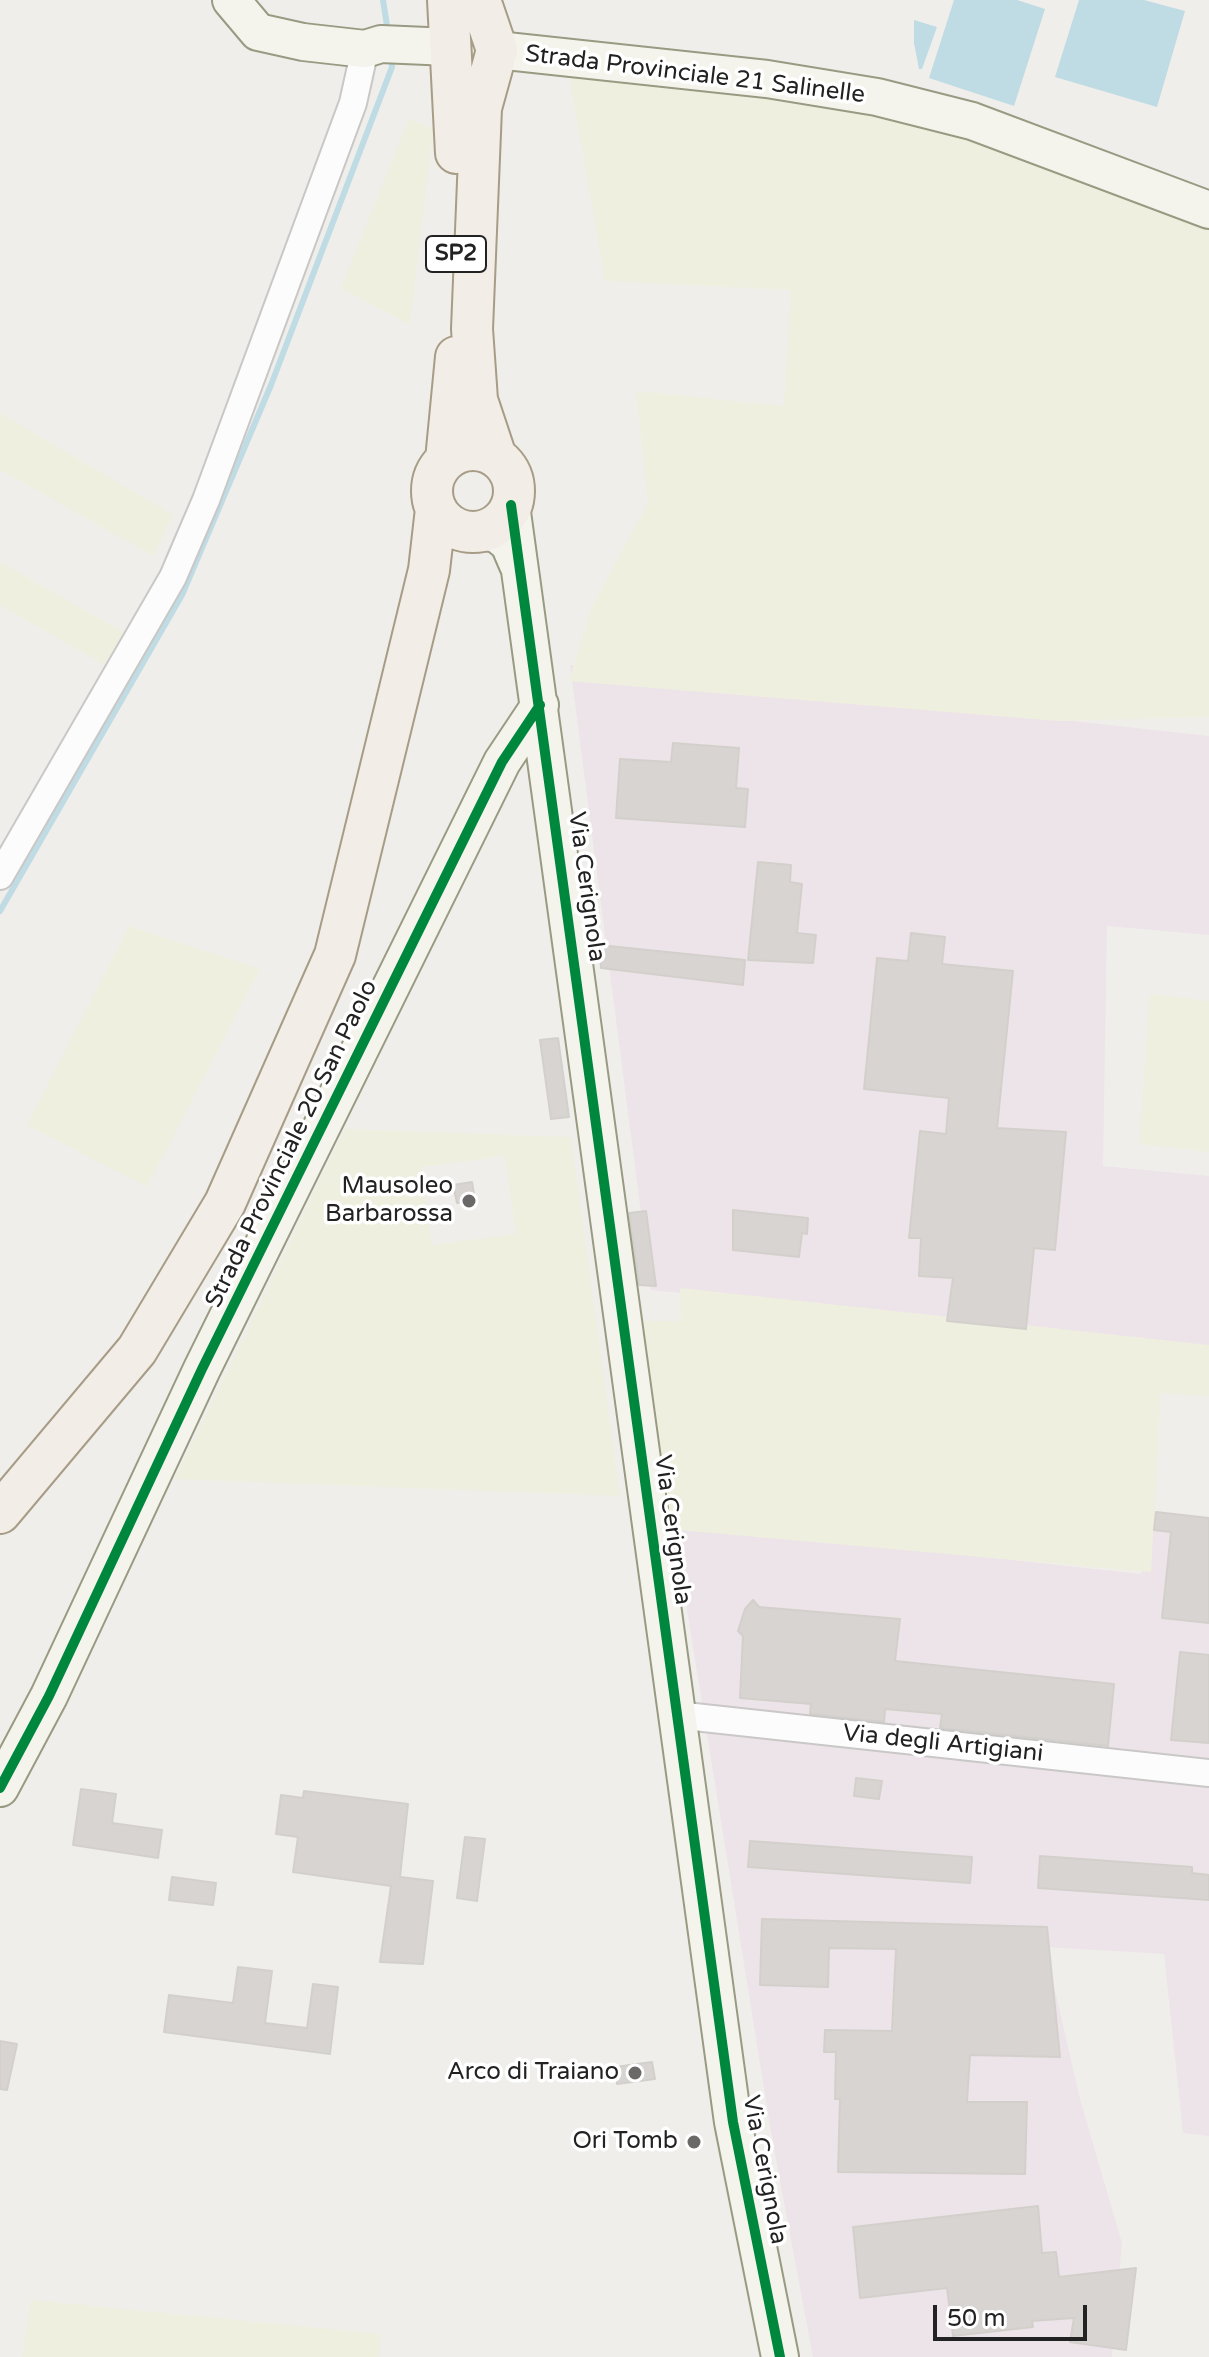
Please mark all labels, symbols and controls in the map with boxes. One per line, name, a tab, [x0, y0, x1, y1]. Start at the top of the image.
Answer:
street label: Strada Provinciale 21 Salinelle	[524, 40, 866, 110]
road number: SP2	[426, 236, 486, 272]
street label: Via Cerignola	[561, 810, 611, 964]
street label: Strada Provinciale 20 San Paolo	[200, 975, 384, 1313]
place label: Mausoleo Barbarossa	[325, 1173, 453, 1229]
marker: Mausoleo Barbarossa	[460, 1192, 478, 1210]
street label: Via Cerignola	[647, 1453, 697, 1607]
street label: Via degli Artigiani	[841, 1719, 1045, 1769]
place label: Arco di Traiano	[447, 2059, 619, 2087]
marker: Arco di Traiano	[626, 2064, 644, 2082]
street label: Via Cerignola	[735, 2093, 793, 2247]
place label: Ori Tomb	[572, 2128, 678, 2156]
marker: Ori Tomb	[685, 2133, 703, 2151]
scale bar	[937, 2289, 1091, 2339]
text: 50 m	[947, 2304, 1005, 2333]

